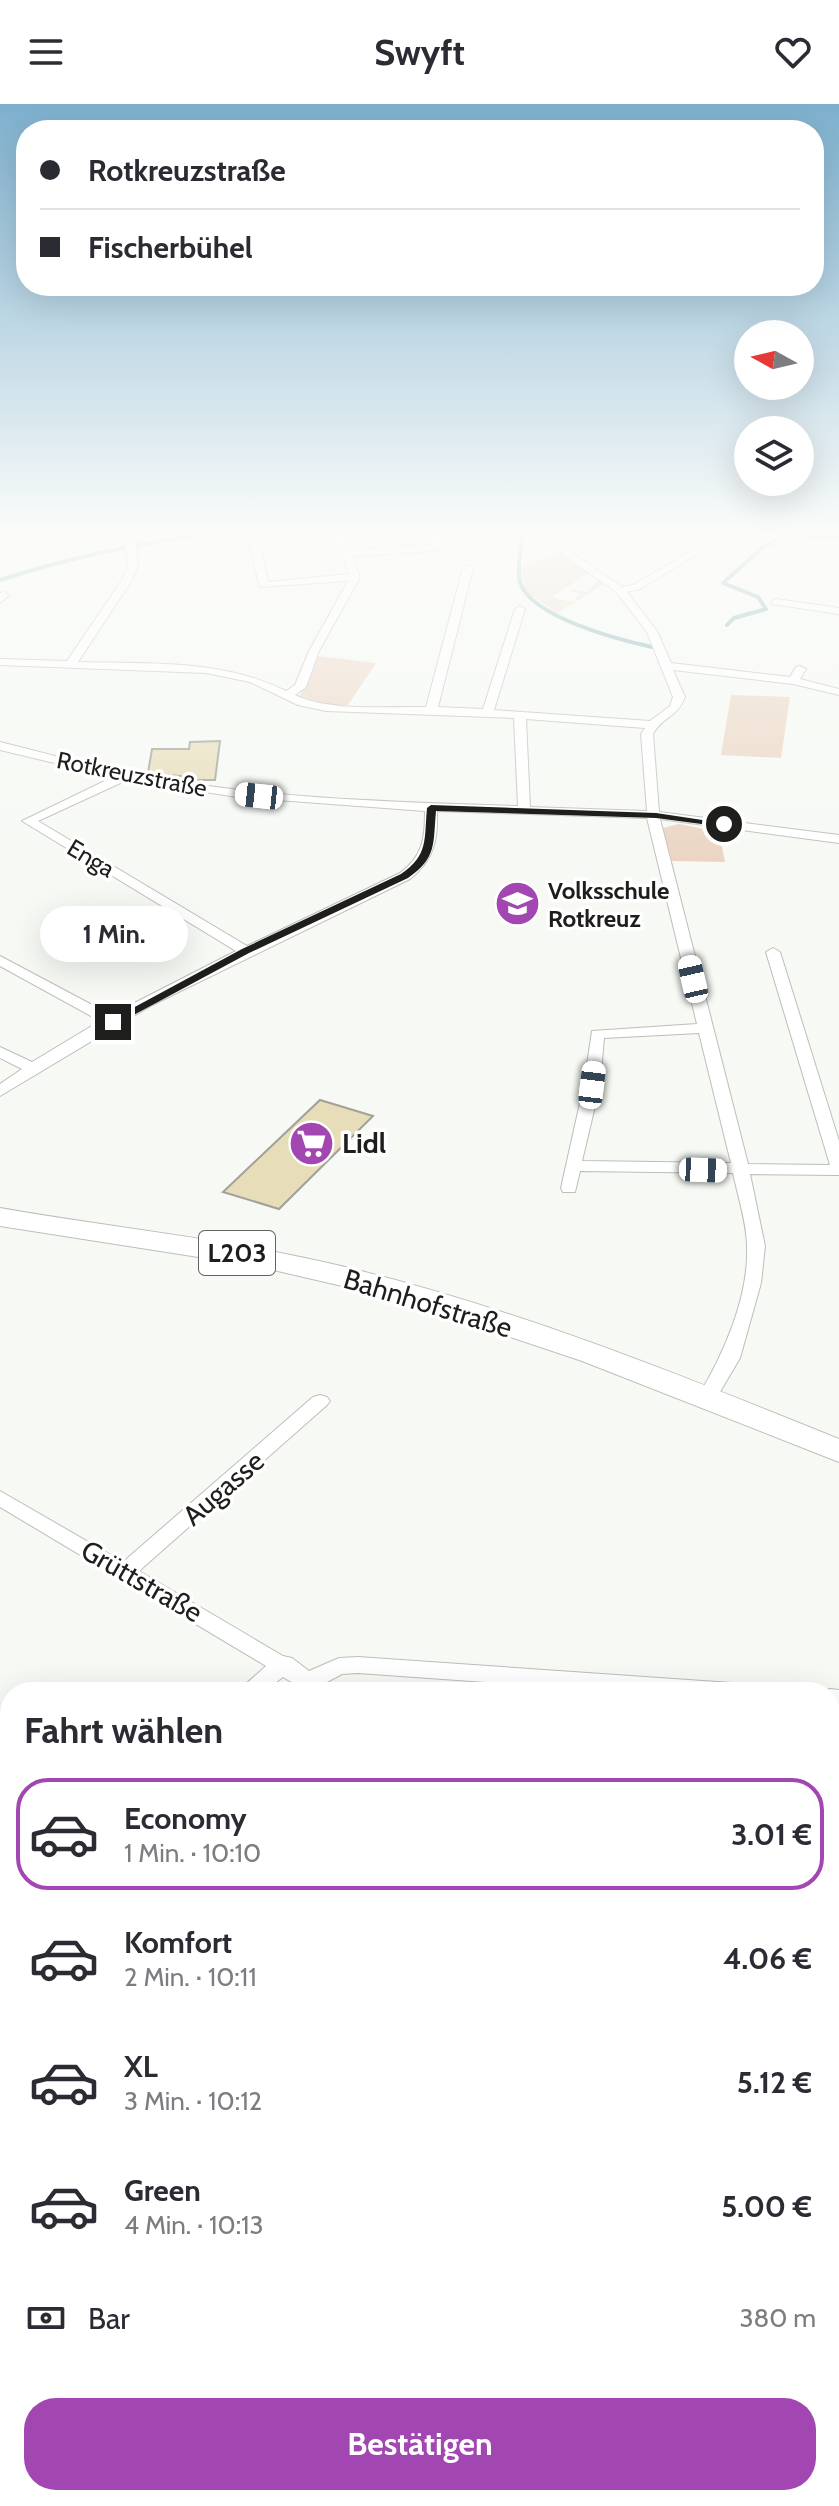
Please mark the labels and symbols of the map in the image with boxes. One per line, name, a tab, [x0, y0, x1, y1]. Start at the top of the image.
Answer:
north arrow	[734, 320, 814, 400]
street label: Rotkreuzstraße	[54, 745, 210, 803]
car	[234, 782, 284, 810]
route start	[706, 806, 742, 842]
street label: Enga	[62, 833, 120, 884]
place label: Volksschule Rotkreuz	[548, 876, 669, 933]
school or university icon: Volksschule Rotkreuz	[493, 880, 541, 928]
callout: 1 Min.	[39, 906, 187, 962]
car	[676, 953, 710, 1005]
route end	[95, 1004, 131, 1040]
car	[577, 1060, 607, 1110]
supermarket icon: Lidl	[287, 1119, 335, 1167]
place label: Lidl	[342, 1126, 386, 1160]
car	[679, 1157, 727, 1183]
road number: L203	[199, 1231, 275, 1275]
street label: Bahnhofstraße	[340, 1261, 516, 1345]
street label: Augasse	[175, 1444, 271, 1532]
street label: Grüttstraße	[75, 1533, 209, 1629]

